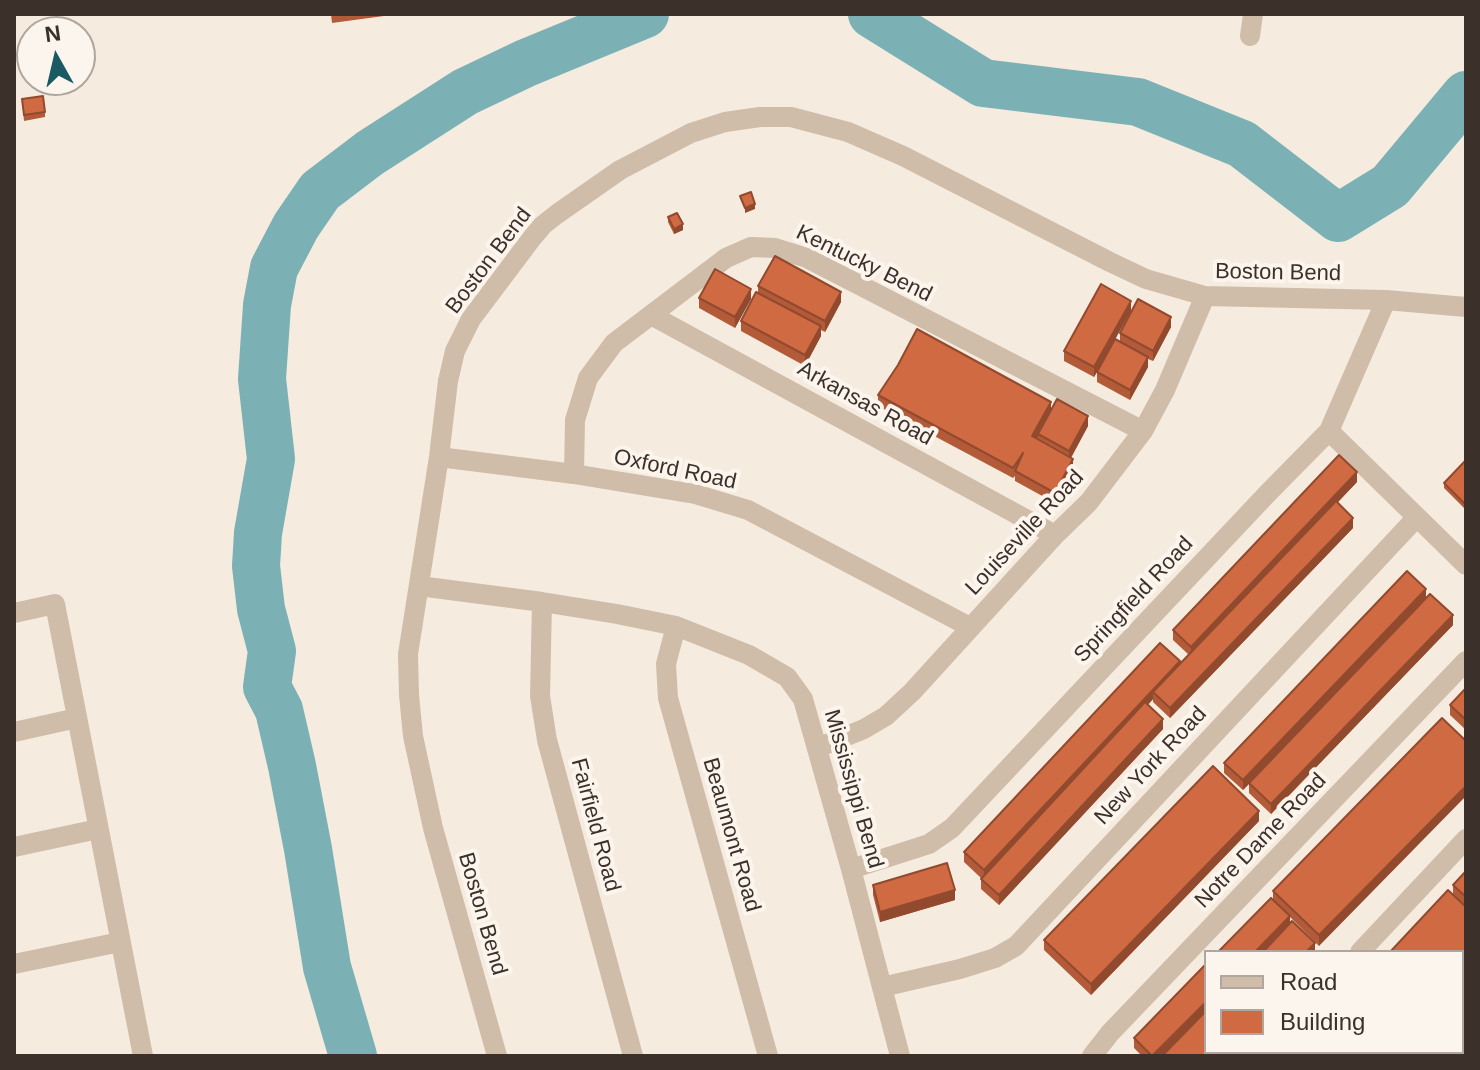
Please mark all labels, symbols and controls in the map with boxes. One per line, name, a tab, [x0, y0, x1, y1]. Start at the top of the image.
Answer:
north arrow	[16, 16, 96, 96]
text: N	[43, 20, 62, 47]
street label: Boston Bend	[441, 203, 537, 319]
street label: Kentucky Bend	[792, 220, 936, 308]
street label: Boston Bend	[1215, 259, 1341, 287]
street label: Arkansas Road	[793, 356, 937, 452]
street label: Oxford Road	[611, 444, 739, 496]
street label: Louiseville Road	[960, 465, 1090, 601]
street label: Springfield Road	[1069, 532, 1199, 668]
street label: New York Road	[1089, 701, 1213, 831]
street label: Mississippi Bend	[818, 707, 888, 871]
street label: Fairfield Road	[565, 755, 625, 895]
street label: Beaumont Road	[696, 755, 766, 915]
street label: Notre Dame Road	[1190, 768, 1332, 914]
street label: Boston Bend	[452, 850, 512, 978]
legend	[1204, 950, 1464, 1054]
text: Road	[1280, 968, 1337, 995]
text: Building	[1280, 1008, 1365, 1035]

